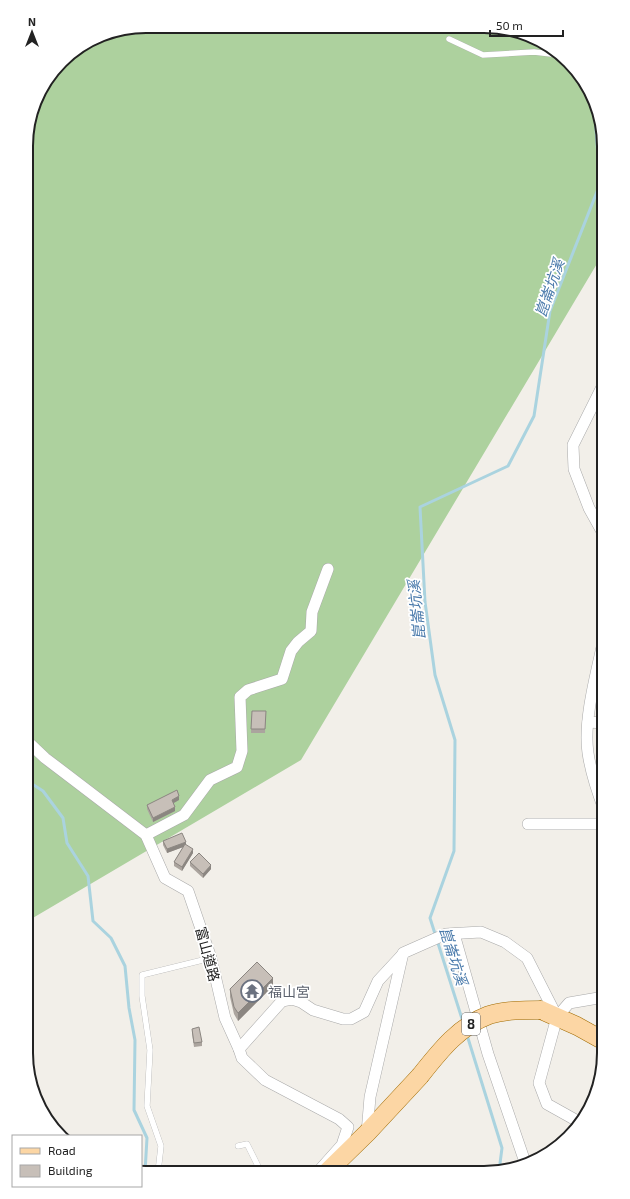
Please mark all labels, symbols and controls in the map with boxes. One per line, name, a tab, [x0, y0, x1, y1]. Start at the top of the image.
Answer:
north arrow	[12, 12, 52, 52]
scale bar	[490, 12, 563, 38]
text: N	[28, 15, 36, 28]
text: 50 m	[496, 18, 523, 32]
water label: 崑崙坑溪	[531, 255, 568, 319]
water label: 崑崙坑溪	[404, 577, 428, 641]
street label: 富山道路	[193, 925, 223, 983]
water label: 崑崙坑溪	[437, 925, 472, 989]
temple icon: 福山宮	[239, 978, 265, 1004]
place label: 福山宮	[268, 983, 310, 1000]
road number: 8	[462, 1013, 480, 1035]
legend	[12, 1135, 142, 1187]
text: Road	[48, 1143, 76, 1157]
text: Building	[48, 1163, 93, 1177]

